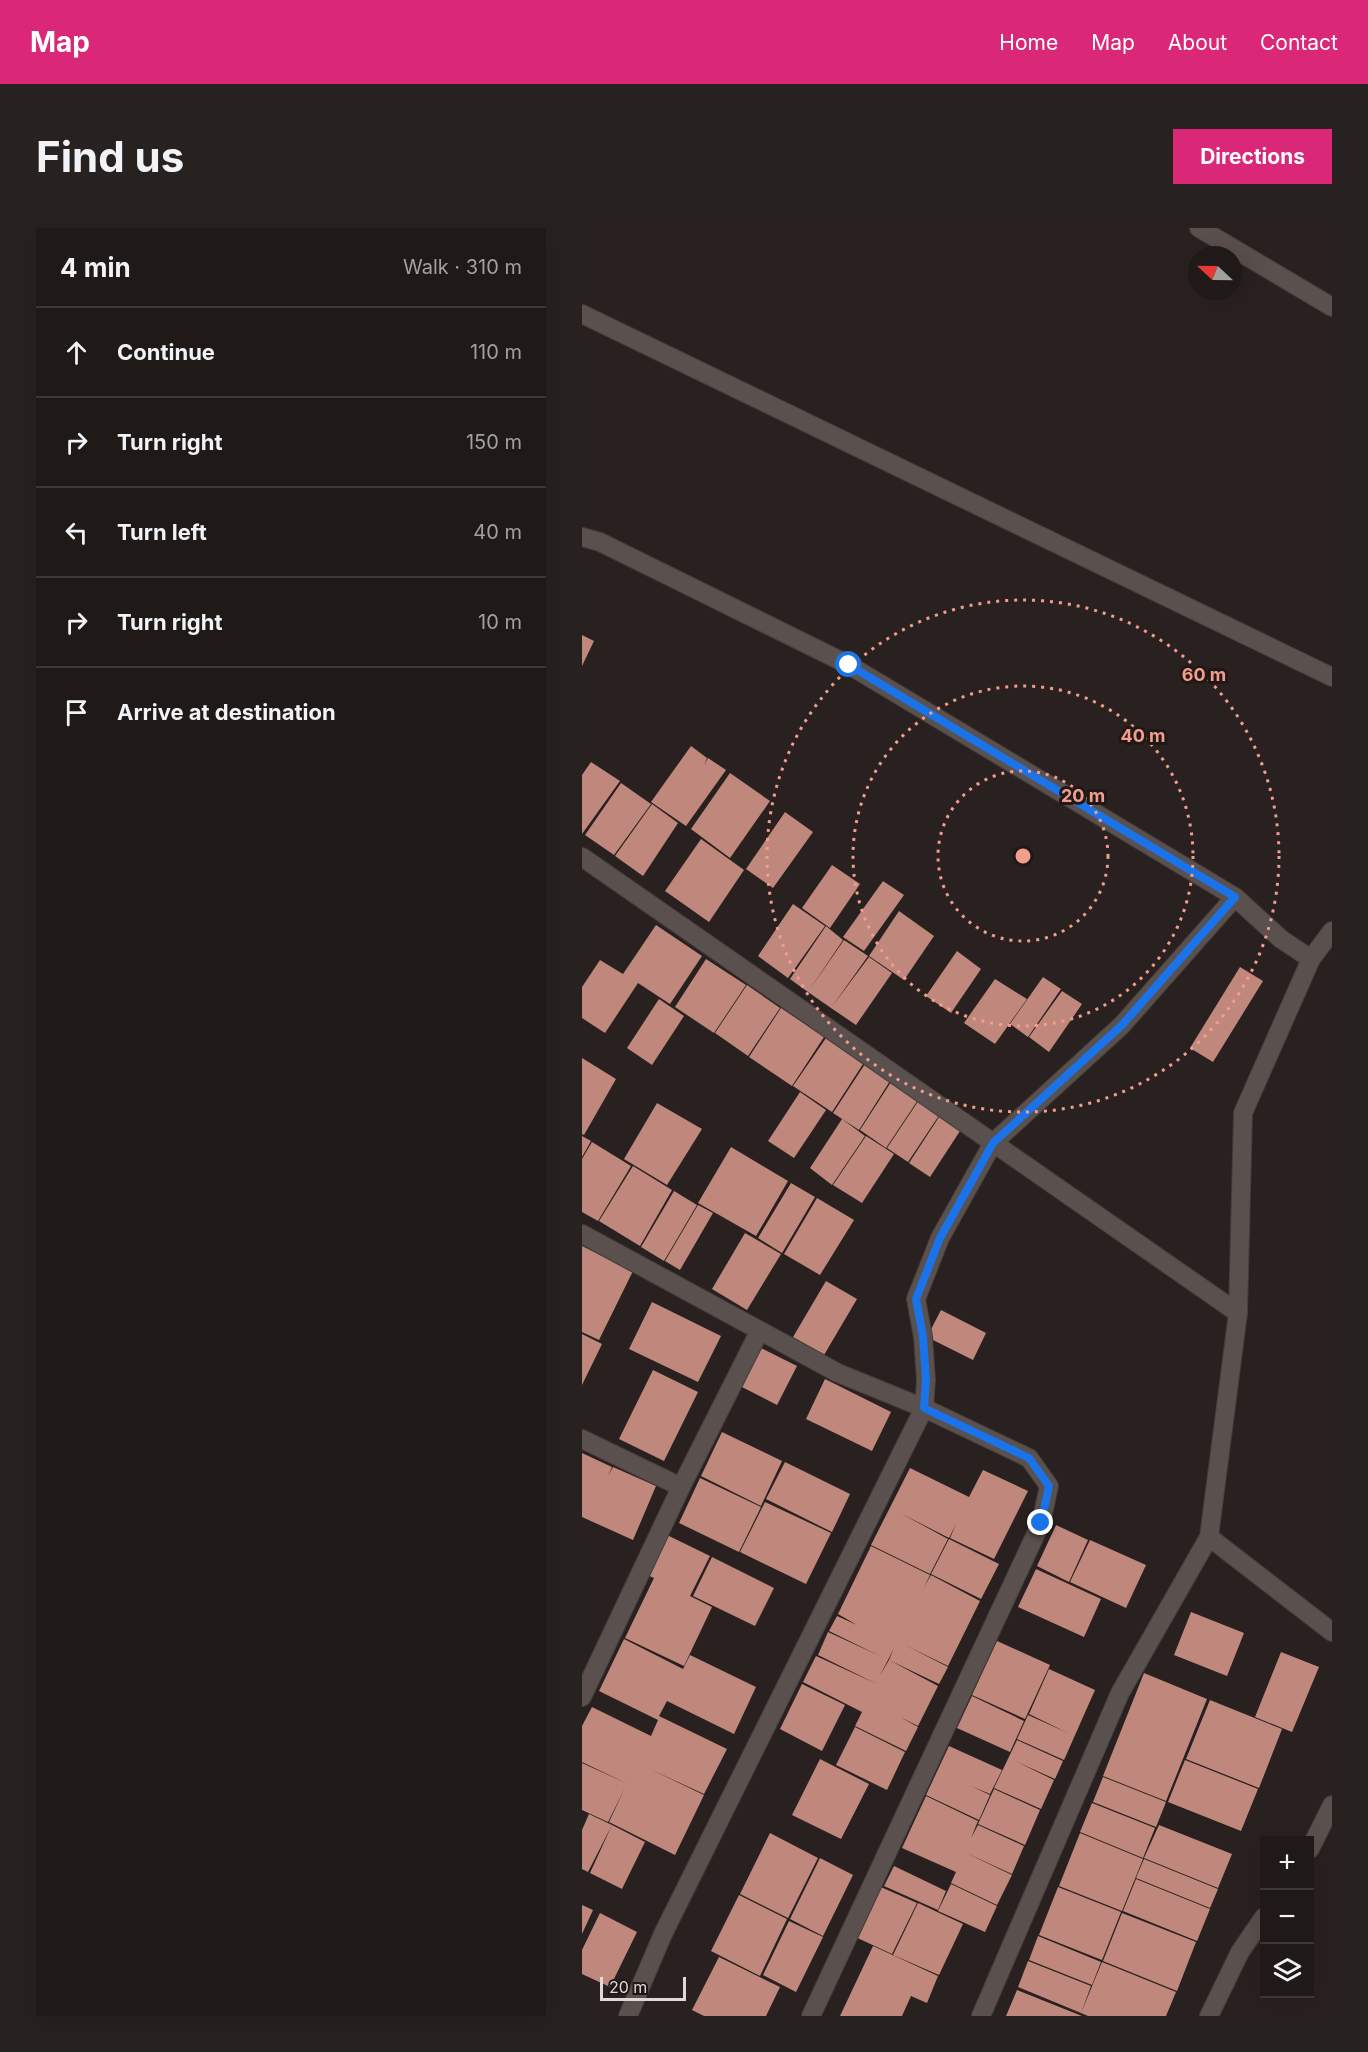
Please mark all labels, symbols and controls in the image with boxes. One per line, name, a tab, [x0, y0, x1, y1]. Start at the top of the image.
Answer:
text: Map	[30, 25, 90, 59]
text: Home	[999, 30, 1058, 55]
text: Map	[1091, 30, 1135, 55]
text: About	[1168, 30, 1227, 55]
text: Contact	[1260, 30, 1338, 55]
button: Directions	[1173, 129, 1332, 184]
text: Find us	[36, 131, 184, 182]
north arrow	[1188, 246, 1242, 300]
text: 4 min	[60, 252, 131, 283]
text: Walk · 310 m	[403, 255, 522, 279]
icon: ahead	[60, 336, 93, 369]
text: Continue	[117, 339, 215, 365]
text: 110 m	[470, 340, 522, 364]
icon: right	[60, 426, 93, 459]
text: Turn right	[117, 429, 223, 455]
text: 150 m	[466, 430, 522, 454]
icon: left	[60, 516, 93, 549]
text: Turn left	[117, 519, 207, 545]
text: 40 m	[473, 520, 522, 544]
icon: right	[60, 606, 93, 639]
text: Turn right	[117, 609, 223, 635]
text: 10 m	[478, 610, 522, 634]
route start	[835, 651, 861, 677]
text: 60 m	[1182, 664, 1226, 685]
icon: arrive	[60, 696, 93, 729]
text: Arrive at destination	[117, 699, 336, 725]
text: 40 m	[1121, 725, 1166, 746]
text: 20 m	[1061, 785, 1105, 806]
centre of rings	[1013, 846, 1033, 866]
route end	[1027, 1509, 1053, 1535]
map controls	[1260, 1836, 1314, 1998]
button: +	[1260, 1836, 1314, 1890]
button: −	[1260, 1890, 1314, 1944]
button: layers	[1260, 1944, 1314, 1998]
scale bar	[600, 1974, 686, 2002]
text: 20 m	[609, 1977, 647, 1997]

